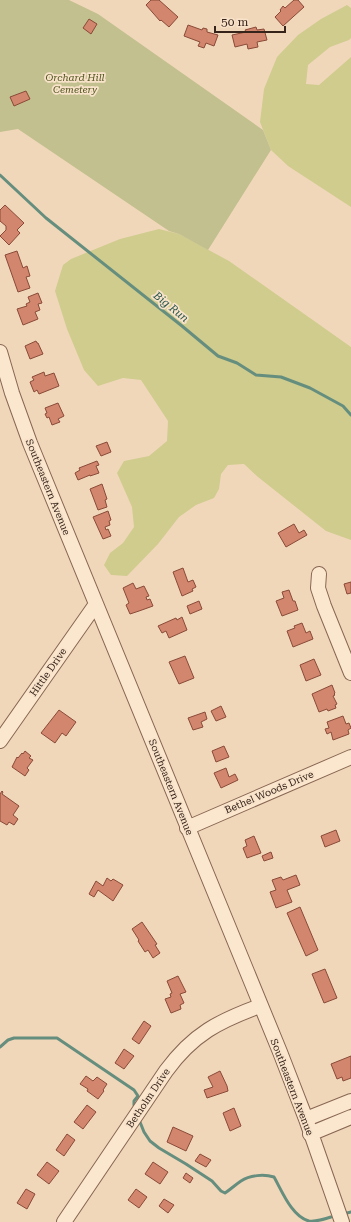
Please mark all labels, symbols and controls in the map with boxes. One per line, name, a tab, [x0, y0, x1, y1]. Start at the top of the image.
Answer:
scale bar	[215, 8, 285, 34]
text: 50 m	[221, 15, 248, 29]
park label: Orchard Hill Cemetery	[45, 72, 105, 95]
water label: Big Run	[150, 288, 191, 325]
street label: Southeastern Avenue	[24, 437, 73, 537]
street label: Hittle Drive	[27, 645, 69, 698]
street label: Southeastern Avenue	[147, 737, 196, 837]
street label: Bethel Woods Drive	[223, 768, 315, 816]
street label: Southeastern Avenue	[268, 1037, 316, 1137]
street label: Betholm Drive	[124, 1066, 172, 1130]

